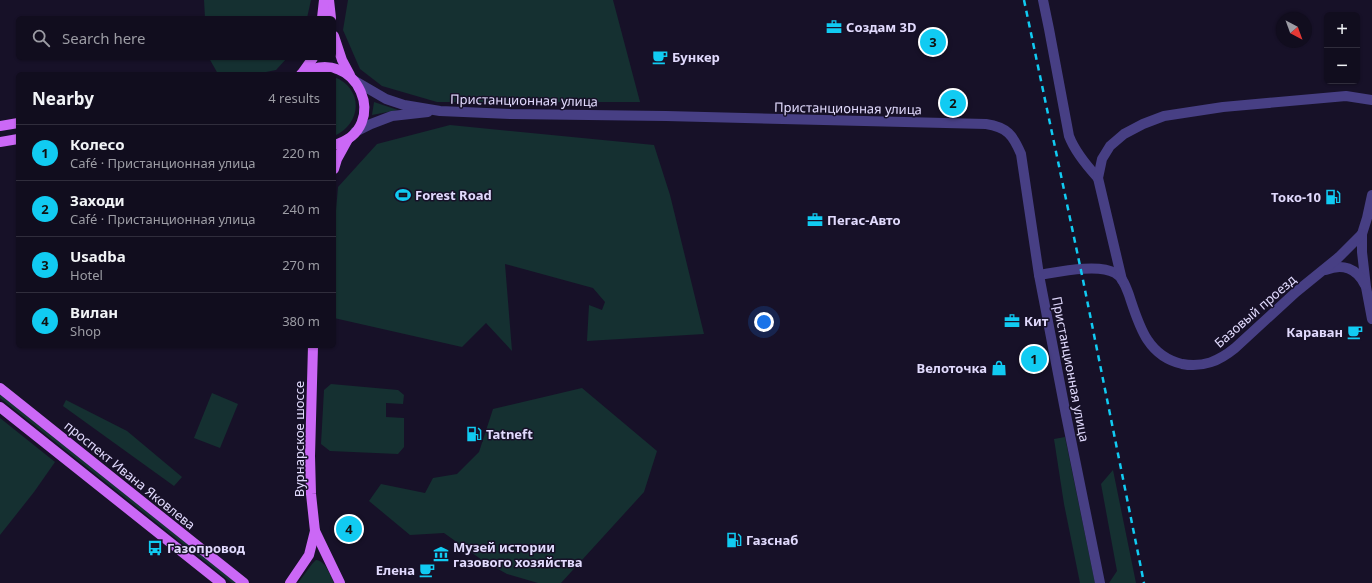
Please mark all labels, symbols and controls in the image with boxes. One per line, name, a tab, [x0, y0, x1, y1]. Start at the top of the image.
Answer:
north arrow	[1276, 12, 1312, 48]
map controls	[1324, 12, 1360, 84]
button: +	[1324, 12, 1360, 48]
search box	[16, 16, 336, 60]
office icon: Создам 3D	[825, 18, 843, 36]
place label: Создам 3D	[846, 18, 916, 36]
icon: search	[30, 27, 52, 49]
pin: 3	[920, 27, 946, 57]
text: Search here	[62, 28, 145, 48]
cafe icon: Бункер	[651, 48, 669, 66]
place label: Бункер	[672, 48, 720, 66]
button: −	[1324, 48, 1360, 84]
text: Nearby	[32, 87, 94, 110]
pin: 2	[940, 88, 966, 118]
text: 4 results	[268, 89, 320, 107]
street label: Пристанционная улица	[450, 90, 598, 110]
street label: Пристанционная улица	[774, 98, 922, 118]
text: Колесо	[70, 134, 125, 154]
text: 1	[41, 144, 49, 162]
text: 220 m	[282, 144, 320, 162]
text: Café · Пристанционная улица	[70, 154, 255, 172]
sports icon: Forest Road	[394, 186, 412, 204]
place label: Forest Road	[415, 186, 492, 204]
place label: Токо-10	[1271, 188, 1321, 206]
fuel station icon: Токо-10	[1324, 188, 1342, 206]
text: Заходи	[70, 190, 125, 210]
text: 2	[41, 200, 49, 218]
text: 240 m	[282, 200, 320, 218]
text: Café · Пристанционная улица	[70, 210, 255, 228]
office icon: Пегас-Авто	[806, 211, 824, 229]
place label: Пегас-Авто	[827, 211, 901, 229]
text: Usadba	[70, 246, 126, 266]
text: 3	[41, 256, 49, 274]
text: 270 m	[282, 256, 320, 274]
text: Hotel	[70, 266, 103, 284]
street label: Базовый проезд	[1210, 270, 1300, 352]
street label: Пристанционная улица	[1048, 295, 1094, 443]
text: Вилан	[70, 302, 118, 322]
text: 4	[41, 312, 49, 330]
text: 380 m	[282, 312, 320, 330]
your location	[754, 312, 774, 332]
office icon: Кит	[1003, 312, 1021, 330]
place label: Кит	[1024, 312, 1049, 330]
text: Shop	[70, 322, 101, 340]
place label: Караван	[1286, 323, 1343, 341]
cafe icon: Караван	[1346, 323, 1364, 341]
pin: 1	[1021, 344, 1047, 374]
place label: Велоточка	[917, 359, 987, 377]
shop icon: Велоточка	[990, 359, 1008, 377]
street label: Вурнарское шоссе	[290, 381, 308, 497]
street label: проспект Ивана Яковлева	[61, 417, 199, 533]
fuel station icon: Tatneft	[465, 425, 483, 443]
place label: Tatneft	[486, 425, 533, 443]
pin: 4	[336, 514, 362, 544]
fuel station icon: Газснаб	[725, 531, 743, 549]
place label: Газснаб	[746, 531, 798, 549]
place label: Музей истории газового хозяйства	[453, 538, 583, 571]
bus stop icon: Газопровод	[146, 539, 164, 557]
place label: Газопровод	[167, 539, 246, 557]
museum icon: Музей истории газового хозяйства	[432, 545, 450, 563]
place label: Елена	[376, 561, 415, 579]
cafe icon: Елена	[418, 561, 436, 579]

